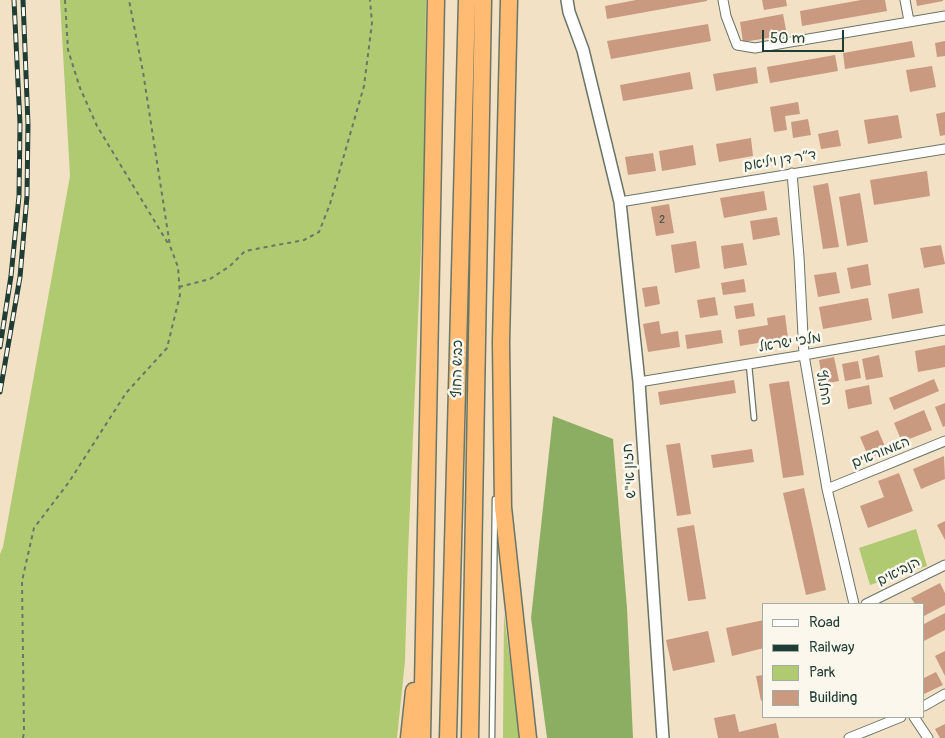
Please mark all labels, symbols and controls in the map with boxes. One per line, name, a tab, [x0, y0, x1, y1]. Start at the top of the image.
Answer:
scale bar	[765, 20, 848, 52]
text: 50 m	[770, 29, 805, 48]
street label: ד״ר דן ויליאם	[742, 147, 818, 175]
house number: 2	[659, 213, 665, 227]
street label: מלכי ישראל	[757, 330, 823, 356]
street label: כביש החוף	[449, 340, 467, 398]
street label: החלוץ	[812, 369, 834, 407]
street label: האמוראים	[849, 434, 913, 472]
street label: חזון אי"ש	[620, 443, 640, 499]
street label: הנביאים	[875, 554, 923, 590]
legend	[762, 603, 925, 718]
text: Road	[809, 613, 840, 632]
text: Railway	[809, 638, 854, 657]
text: Park	[809, 663, 835, 682]
text: Building	[809, 688, 857, 707]

